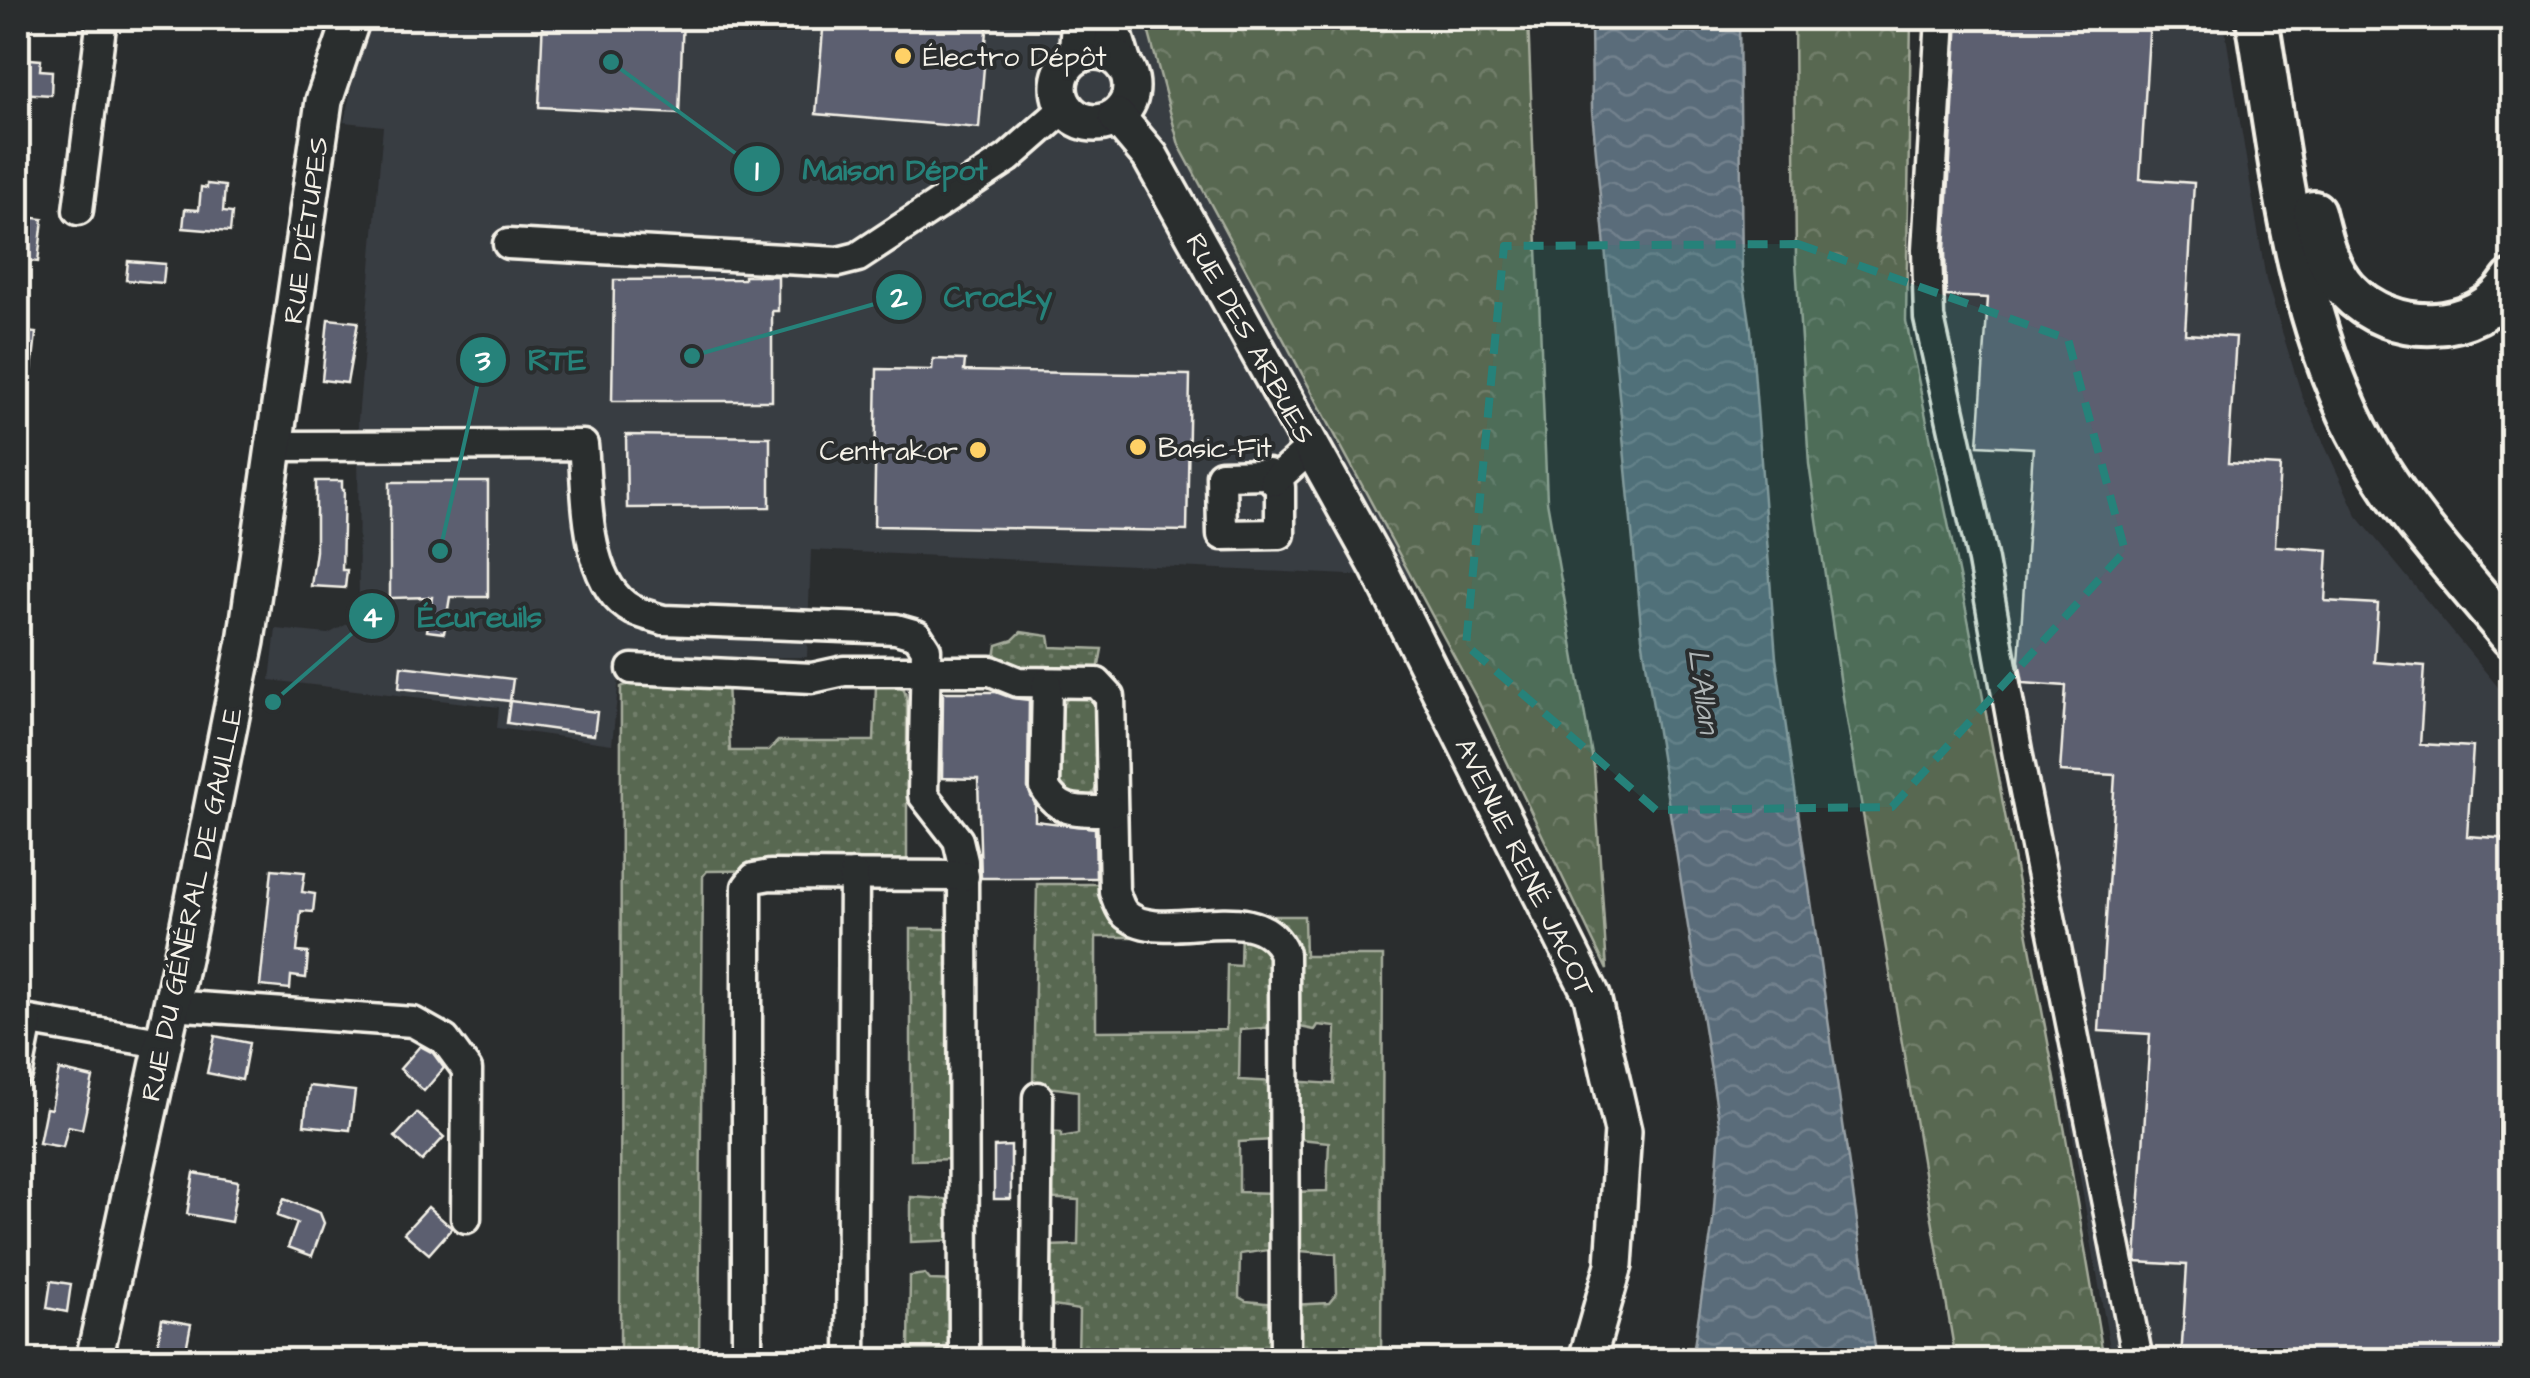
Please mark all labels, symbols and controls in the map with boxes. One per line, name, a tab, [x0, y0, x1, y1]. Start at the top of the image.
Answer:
place label: Électro Dépôt	[923, 38, 1107, 77]
marker: Électro Dépôt	[892, 45, 914, 67]
street label: RUE D'ÉTUPES	[274, 134, 339, 326]
callout: Maison Dépot	[732, 139, 1007, 199]
text: 1	[755, 150, 759, 192]
text: Maison Dépot	[803, 150, 988, 193]
street label: RUE DES ARBUES	[1176, 226, 1324, 451]
callout: Crocky	[874, 267, 1073, 327]
text: 2	[889, 277, 908, 319]
text: Crocky	[944, 277, 1053, 321]
callout: RTE	[458, 330, 606, 390]
text: 3	[474, 340, 491, 382]
text: RTE	[528, 340, 586, 382]
place label: Basic-Fit	[1158, 429, 1272, 468]
place label: Centrakor	[820, 432, 958, 471]
marker: Basic-Fit	[1127, 436, 1149, 458]
marker: Centrakor	[967, 439, 989, 461]
callout: Écureuils	[347, 586, 562, 646]
text: 4	[362, 597, 383, 639]
text: Écureuils	[418, 597, 542, 639]
water label: L'Allan	[1676, 646, 1730, 739]
street label: RUE DU GÉNÉRAL DE GAULLE	[132, 703, 253, 1105]
street label: AVENUE RENÉ JACOT	[1445, 732, 1605, 1004]

